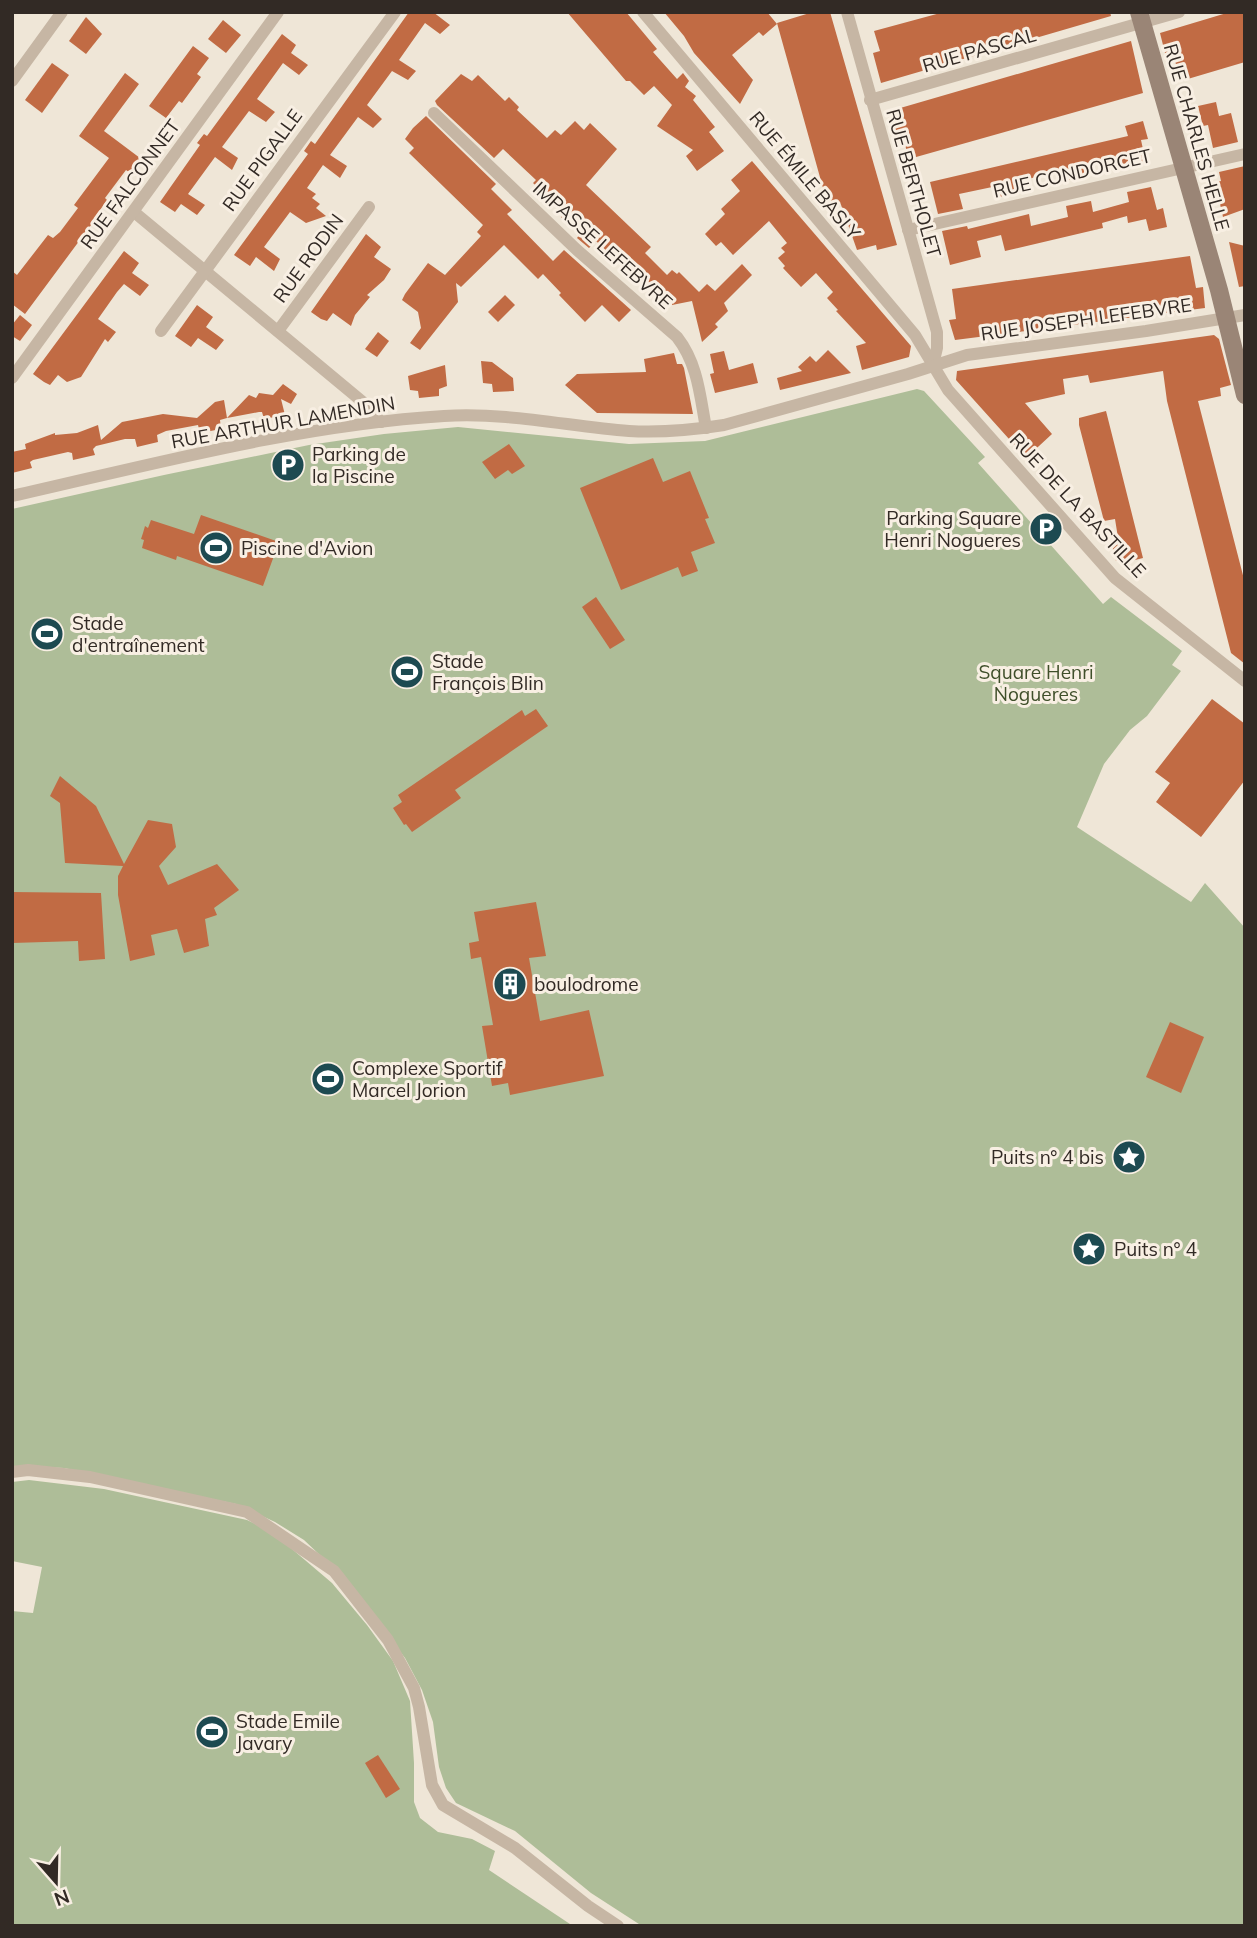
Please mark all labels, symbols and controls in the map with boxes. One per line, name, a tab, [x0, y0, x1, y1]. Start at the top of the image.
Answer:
street label: RUE PASCAL	[920, 22, 1039, 78]
street label: RUE CHARLES HELLE	[1159, 41, 1235, 233]
street label: RUE PIGALLE	[217, 104, 307, 216]
street label: RUE ÉMILE BASLY	[744, 106, 866, 244]
street label: RUE BERTHOLET	[881, 106, 947, 261]
street label: RUE FALCONNET	[75, 114, 185, 254]
street label: RUE CONDORCET	[990, 143, 1154, 203]
street label: IMPASSE LEFEBVRE	[528, 176, 678, 314]
street label: RUE RODIN	[268, 209, 348, 307]
street label: RUE JOSEPH LEFEBVRE	[979, 292, 1193, 346]
street label: RUE ARTHUR LAMENDIN	[169, 390, 397, 454]
street label: RUE DE LA BASTILLE	[1005, 428, 1151, 582]
place label: Parking de la Piscine	[312, 442, 406, 488]
parking icon: Parking de la Piscine	[269, 446, 307, 484]
place label: Parking Square Henri Nogueres	[884, 506, 1021, 552]
parking icon: Parking Square Henri Nogueres	[1027, 510, 1065, 548]
sports icon: Piscine d'Avion	[197, 529, 235, 567]
place label: Piscine d'Avion	[241, 536, 373, 560]
place label: Stade d'entraînement	[72, 611, 205, 657]
sports icon: Stade d'entraînement	[28, 615, 66, 653]
place label: Stade François Blin	[432, 649, 544, 695]
sports icon: Stade François Blin	[388, 653, 426, 691]
park label: Square Henri Nogueres	[978, 660, 1094, 706]
building icon: boulodrome	[491, 965, 529, 1003]
place label: boulodrome	[534, 972, 639, 996]
place label: Complexe Sportif Marcel Jorion	[352, 1056, 503, 1102]
sports icon: Complexe Sportif Marcel Jorion	[309, 1060, 347, 1098]
place icon: Puits n° 4 bis	[1110, 1138, 1148, 1176]
place label: Puits n° 4 bis	[991, 1145, 1104, 1169]
place icon: Puits n° 4	[1070, 1230, 1108, 1268]
place label: Puits n° 4	[1114, 1237, 1197, 1261]
place label: Stade Emile Javary	[236, 1709, 340, 1755]
sports icon: Stade Emile Javary	[193, 1713, 231, 1751]
north arrow	[21, 1847, 91, 1917]
text: N	[51, 1884, 73, 1912]

